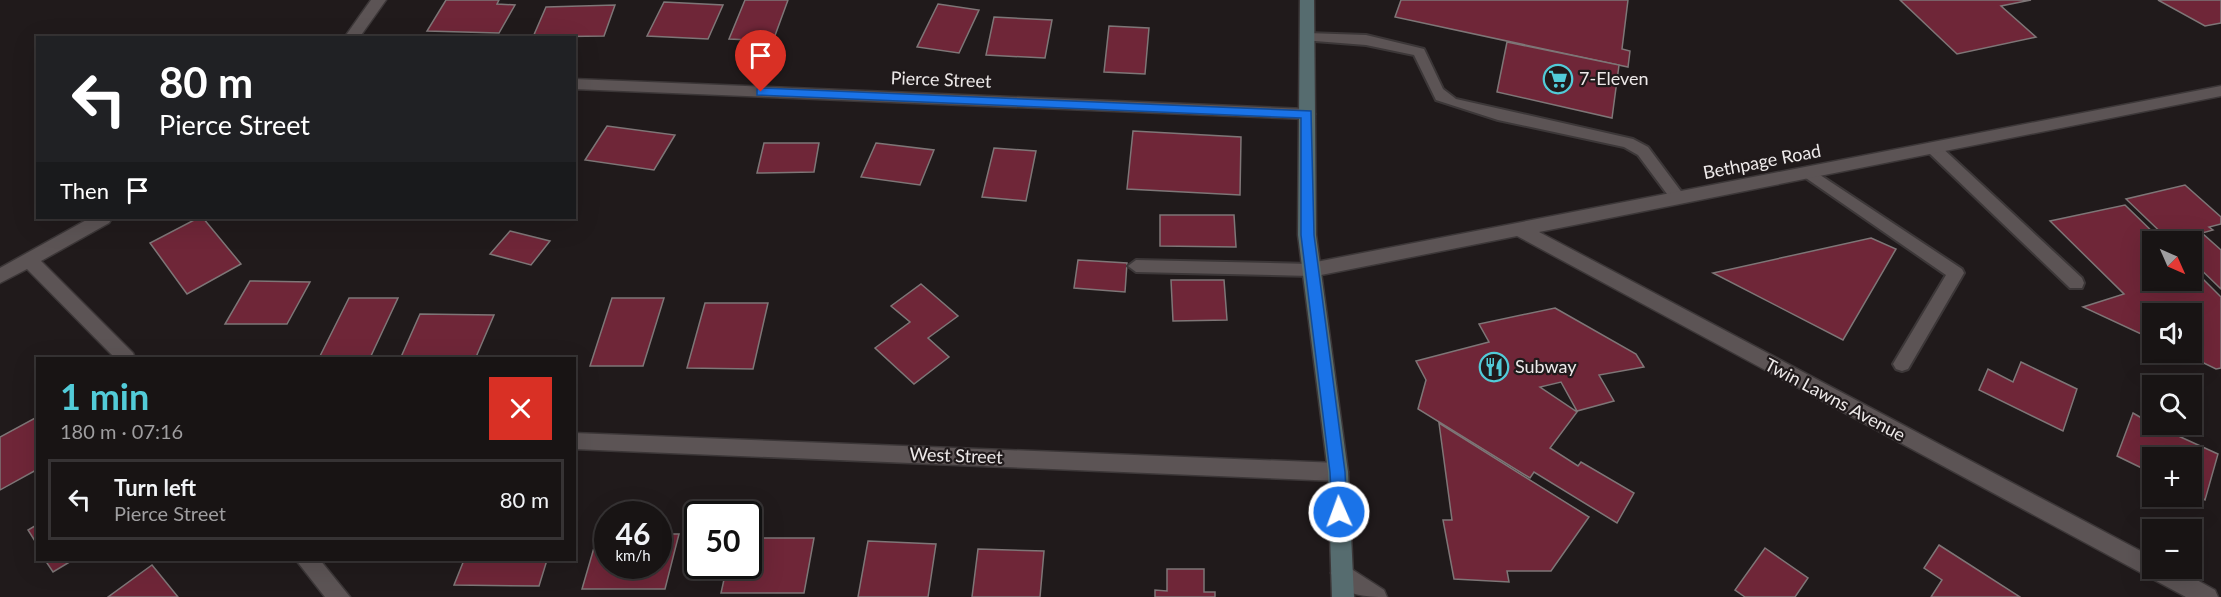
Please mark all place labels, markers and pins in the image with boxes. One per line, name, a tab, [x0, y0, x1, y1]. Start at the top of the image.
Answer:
pin	[735, 30, 786, 92]
supermarket icon: 7-Eleven	[1542, 63, 1574, 95]
place label: 7-Eleven	[1579, 67, 1649, 89]
restaurant icon: Subway	[1478, 351, 1510, 383]
place label: Subway	[1515, 355, 1577, 377]

